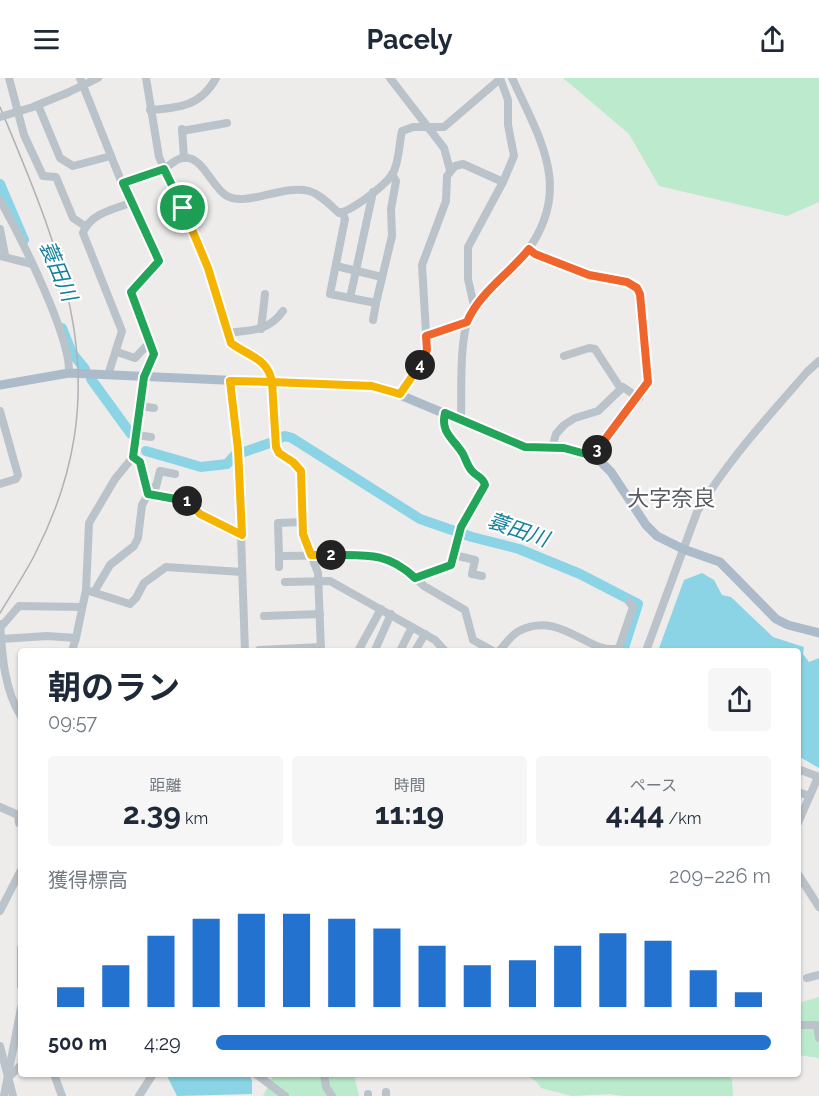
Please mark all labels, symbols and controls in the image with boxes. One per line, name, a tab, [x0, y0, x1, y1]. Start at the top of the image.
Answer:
icon: menu	[30, 23, 63, 56]
icon: share	[756, 23, 789, 56]
text: Pacely	[366, 24, 453, 55]
pin	[157, 182, 208, 233]
icon: arrive	[166, 191, 199, 224]
water label: 蓑田川	[35, 237, 83, 307]
pin: 4	[405, 350, 435, 380]
text: 4	[415, 355, 425, 374]
pin: 3	[582, 435, 612, 465]
text: 3	[593, 440, 601, 459]
district label: 大字奈良	[627, 485, 715, 511]
pin: 1	[172, 486, 202, 516]
text: 1	[183, 491, 191, 510]
water label: 蓑田川	[484, 507, 554, 552]
pin: 2	[316, 540, 346, 570]
text: 2	[326, 545, 336, 564]
text: 朝のラン	[48, 668, 180, 707]
button: share	[708, 668, 771, 731]
text: 09:57	[48, 710, 97, 734]
text: 距離	[149, 776, 182, 795]
text: 時間	[393, 776, 426, 795]
text: ペース	[630, 776, 677, 795]
text: 2.39	[123, 796, 181, 831]
text: 11:19	[375, 796, 444, 831]
text: 4:44	[606, 796, 664, 831]
text: km	[181, 809, 208, 828]
text: /km	[664, 809, 701, 828]
text: 209–226 m	[669, 864, 771, 888]
text: 獲得標高	[48, 868, 128, 892]
text: 500 m	[48, 1031, 107, 1055]
text: 4:29	[144, 1031, 181, 1055]

